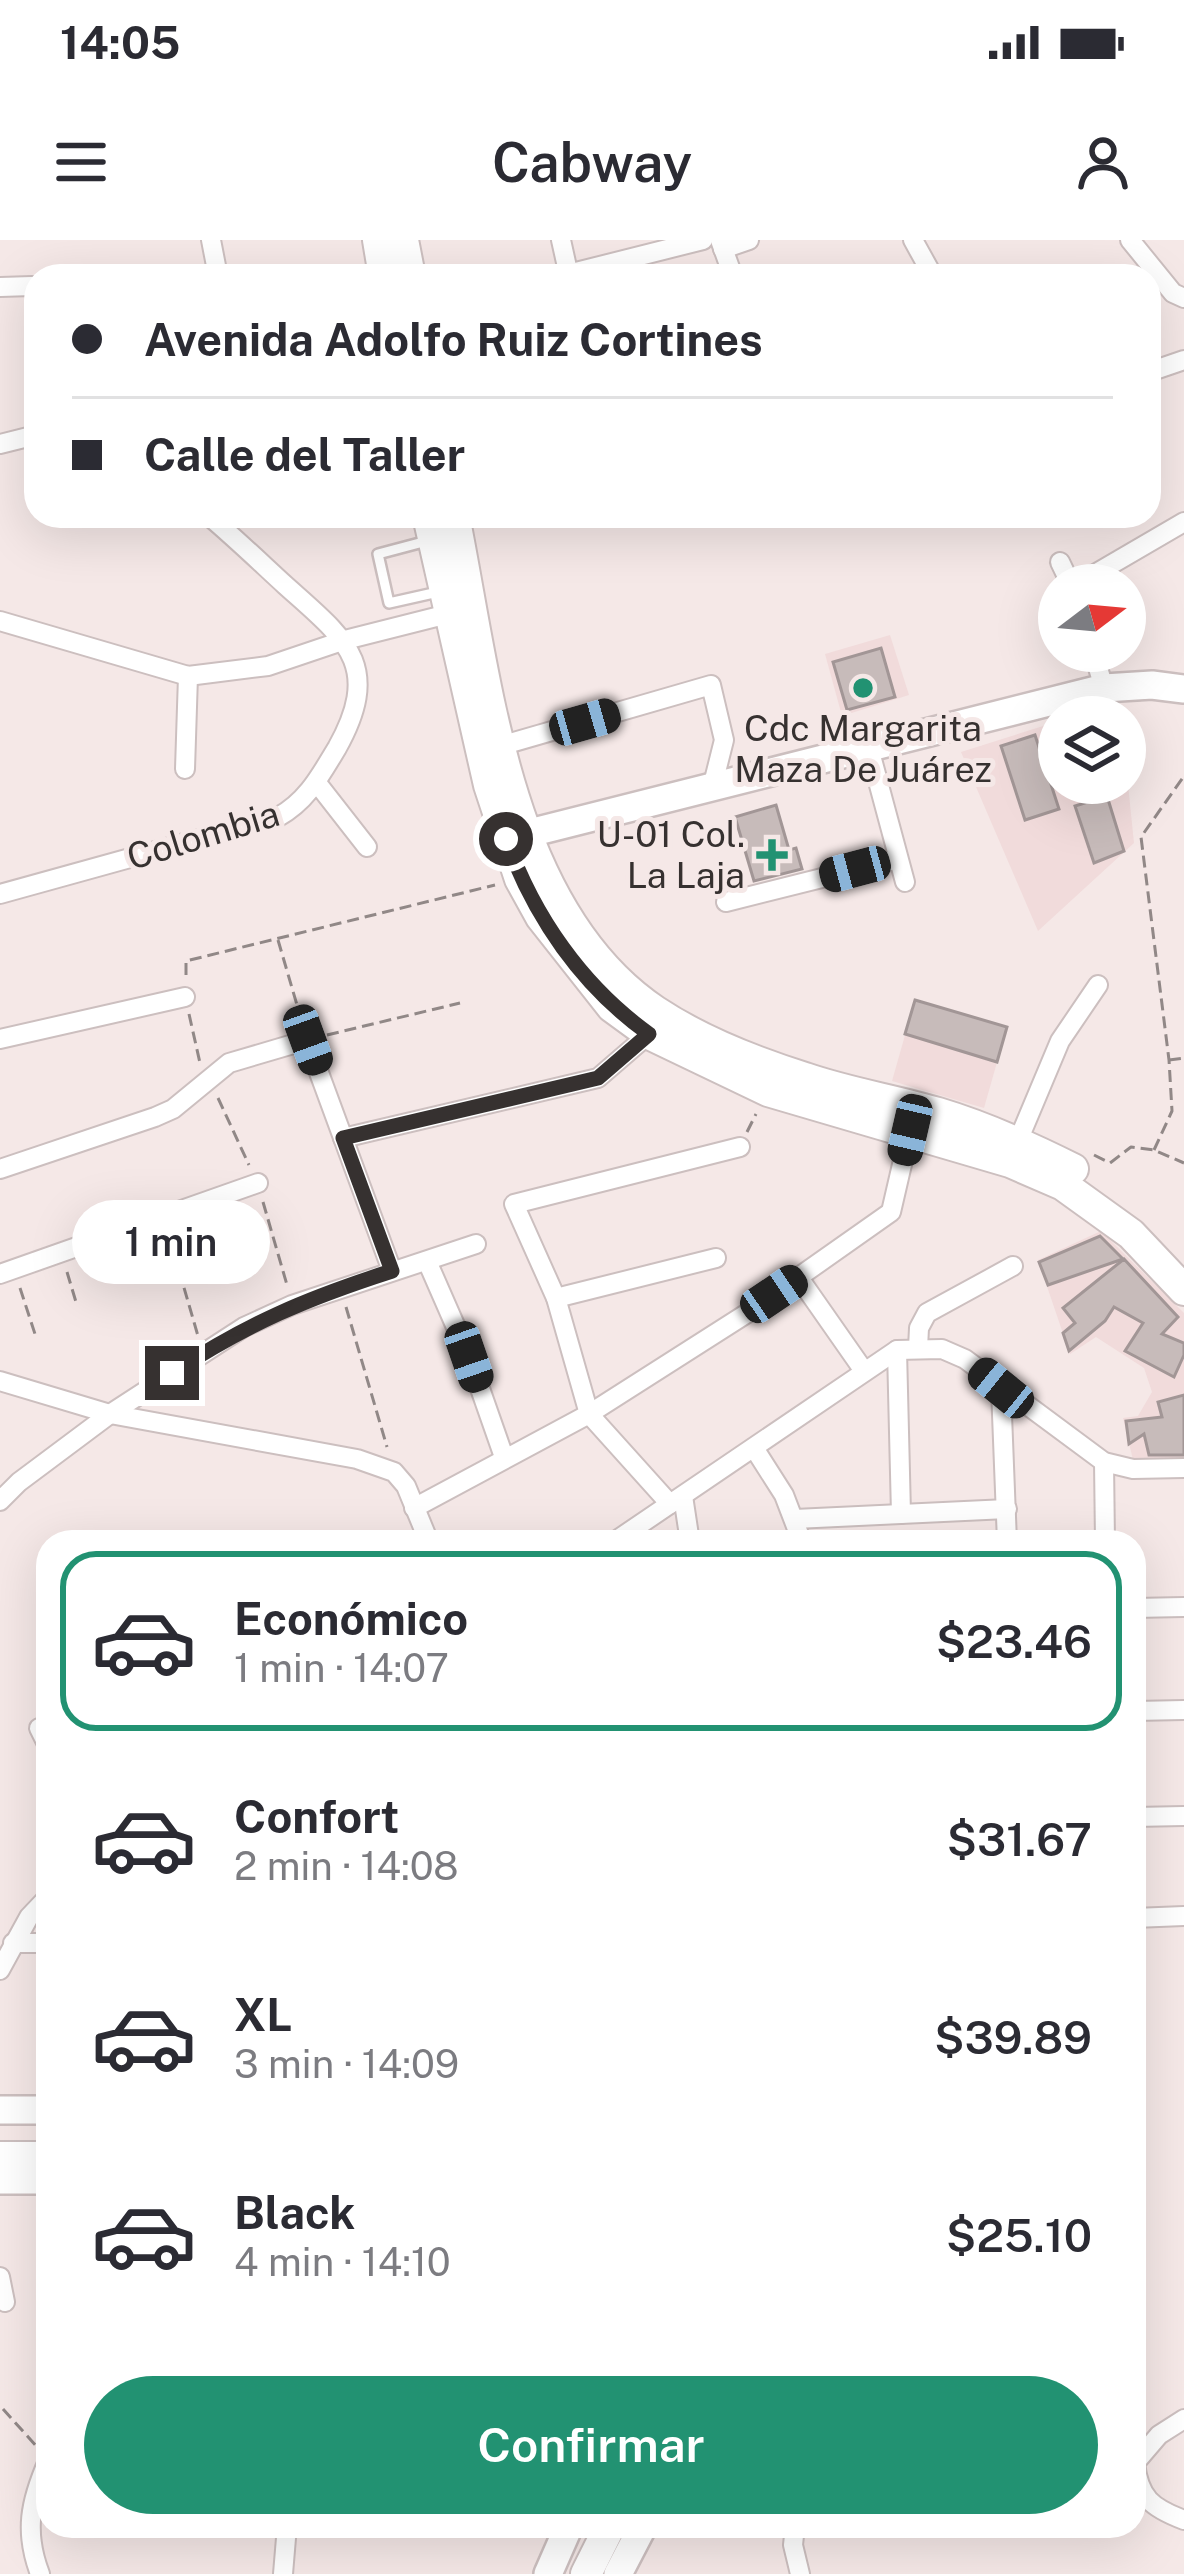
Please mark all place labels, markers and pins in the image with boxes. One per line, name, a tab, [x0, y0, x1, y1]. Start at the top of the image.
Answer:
marker: Cdc Margarita Maza De Juárez	[850, 675, 876, 701]
place label: Cdc Margarita Maza De Juárez	[734, 707, 992, 790]
place label: U-01 Col. La Laja	[596, 813, 745, 896]
marker: U-01 Col. La Laja	[756, 839, 788, 871]

